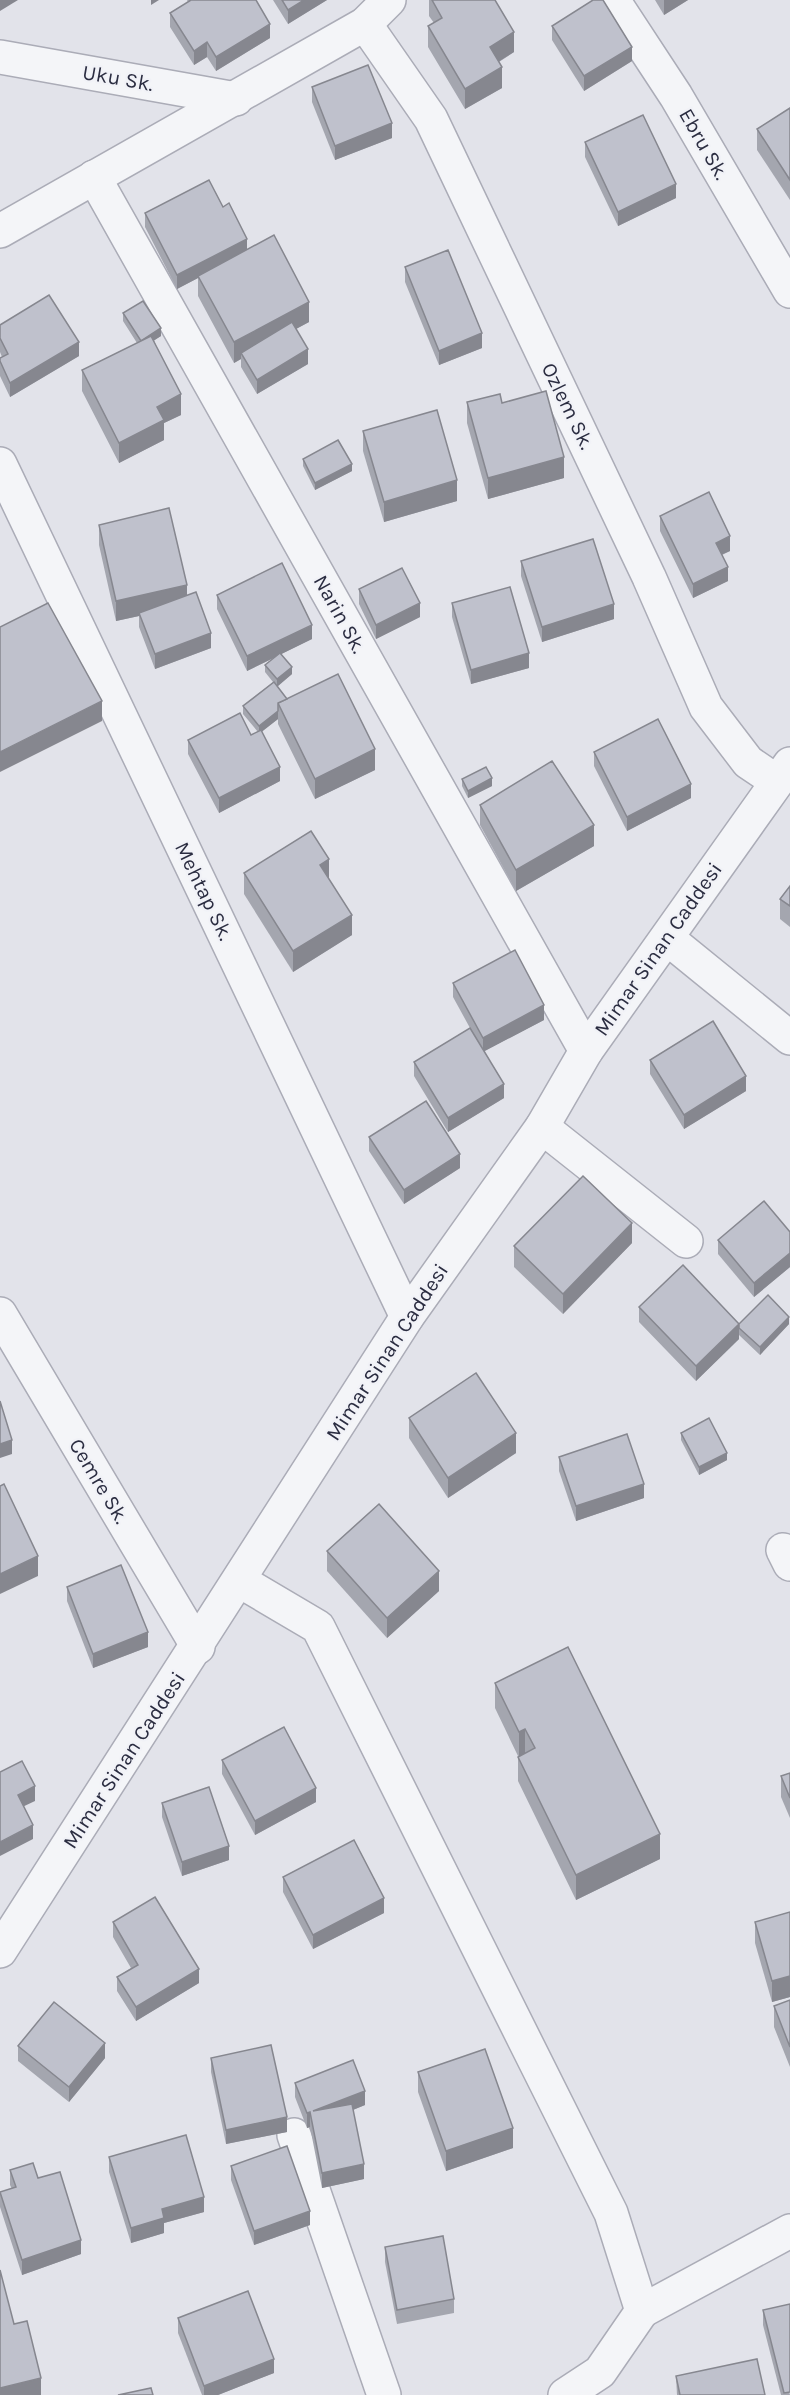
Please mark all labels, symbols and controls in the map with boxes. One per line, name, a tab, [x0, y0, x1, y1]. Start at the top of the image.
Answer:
street label: Uku Sk.	[81, 60, 156, 96]
street label: Ebru Sk.	[674, 104, 734, 184]
street label: Ozlem Sk.	[537, 359, 599, 453]
street label: Narin Sk.	[309, 571, 371, 658]
street label: Mehtap Sk.	[170, 838, 238, 944]
street label: Mimar Sinan Caddesi	[589, 858, 727, 1040]
street label: Mimar Sinan Caddesi	[321, 1259, 453, 1445]
street label: Cemre Sk.	[64, 1434, 134, 1528]
street label: Mimar Sinan Caddesi	[58, 1667, 190, 1853]

